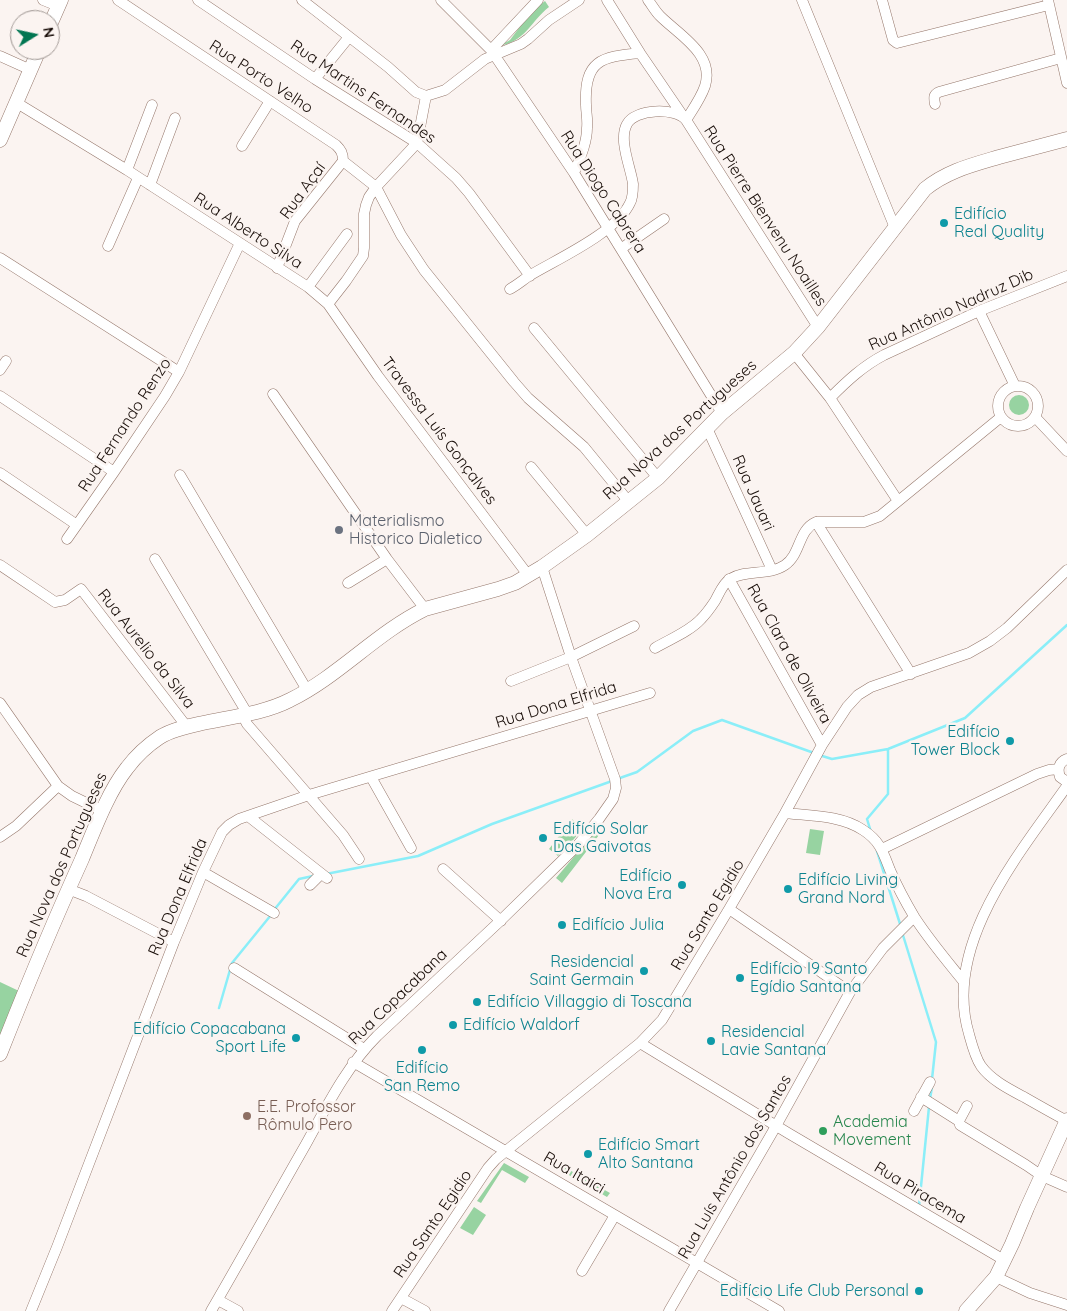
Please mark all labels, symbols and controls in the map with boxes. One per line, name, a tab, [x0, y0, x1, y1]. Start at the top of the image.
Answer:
north arrow	[10, 10, 60, 60]
text: N	[39, 26, 59, 39]
street label: Rua Porto Velho	[205, 36, 317, 118]
street label: Rua Martins Fernandes	[287, 36, 439, 148]
street label: Rua Pierre Bienvenu Noailles	[699, 122, 831, 310]
street label: Rua Diogo Cabrera	[556, 127, 650, 257]
street label: Rua Açaí	[276, 159, 330, 223]
street label: Rua Alberto Silva	[190, 189, 306, 273]
place label: Edifício Real Quality	[954, 204, 1044, 242]
marker: Edifício Real Quality	[938, 217, 950, 229]
street label: Rua Antônio Nadruz Dib	[866, 265, 1036, 355]
street label: Travessa Luís Gonçalves	[377, 353, 501, 509]
street label: Rua Fernando Renzo	[75, 354, 175, 496]
street label: Rua Nova dos Portugueses	[599, 356, 761, 504]
street label: Rua Jauari	[728, 452, 778, 534]
place label: Materialismo Historico Dialetico	[349, 511, 482, 549]
marker: Materialismo Historico Dialetico	[333, 524, 345, 536]
street label: Rua Clara de Oliveira	[743, 581, 835, 727]
street label: Rua Aurelio da Silva	[93, 585, 199, 713]
street label: Rua Dona Elfrida	[493, 677, 619, 733]
place label: Edifício Tower Block	[911, 722, 1000, 760]
marker: Edifício Tower Block	[1004, 735, 1016, 747]
street label: Rua Nova dos Portugueses	[12, 770, 112, 960]
place label: Edifício Solar Das Gaivotas	[553, 819, 651, 857]
marker: Edifício Solar Das Gaivotas	[537, 832, 549, 844]
street label: Rua Dona Elfrida	[145, 835, 211, 959]
street label: Rua Santo Egidio	[667, 856, 749, 974]
place label: Edifício Nova Era	[604, 866, 672, 904]
place label: Edifício Living Grand Nord	[798, 870, 898, 908]
marker: Edifício Nova Era	[676, 879, 688, 891]
marker: Edifício Living Grand Nord	[782, 883, 794, 895]
place label: Edifício Julia	[572, 915, 664, 935]
marker: Edifício Julia	[556, 919, 568, 931]
street label: Rua Copacabana	[345, 945, 451, 1049]
place label: Residencial Saint Germain	[530, 952, 634, 990]
place label: Edifício I9 Santo Egídio Santana	[750, 959, 867, 997]
marker: Residencial Saint Germain	[638, 965, 650, 977]
marker: Edifício I9 Santo Egídio Santana	[734, 972, 746, 984]
place label: Edifício Villaggio di Toscana	[487, 992, 692, 1012]
marker: Edifício Villaggio di Toscana	[471, 996, 483, 1008]
place label: Edifício Waldorf	[463, 1015, 580, 1035]
place label: Edifício Copacabana Sport Life	[133, 1019, 286, 1057]
marker: Edifício Waldorf	[447, 1019, 459, 1031]
place label: Residencial Lavie Santana	[721, 1022, 826, 1060]
marker: Edifício Copacabana Sport Life	[290, 1032, 302, 1044]
marker: Residencial Lavie Santana	[705, 1035, 717, 1047]
marker: Edifício San Remo	[416, 1044, 428, 1056]
place label: Edifício San Remo	[384, 1058, 460, 1096]
street label: Rua Luís Antônio dos Santos	[674, 1071, 796, 1263]
place label: E.E. Profossor Rômulo Pero	[257, 1097, 356, 1135]
marker: E.E. Profossor Rômulo Pero	[241, 1110, 253, 1122]
place label: Academia Movement	[833, 1112, 912, 1150]
marker: Academia Movement	[817, 1125, 829, 1137]
place label: Edifício Smart Alto Santana	[598, 1135, 700, 1173]
street label: Rua Itaici	[540, 1148, 608, 1198]
marker: Edifício Smart Alto Santana	[582, 1148, 594, 1160]
street label: Rua Piracema	[870, 1158, 970, 1228]
street label: Rua Santo Egidio	[390, 1166, 476, 1282]
place label: Edifício Life Club Personal	[720, 1281, 909, 1301]
marker: Edifício Life Club Personal	[913, 1285, 925, 1297]

